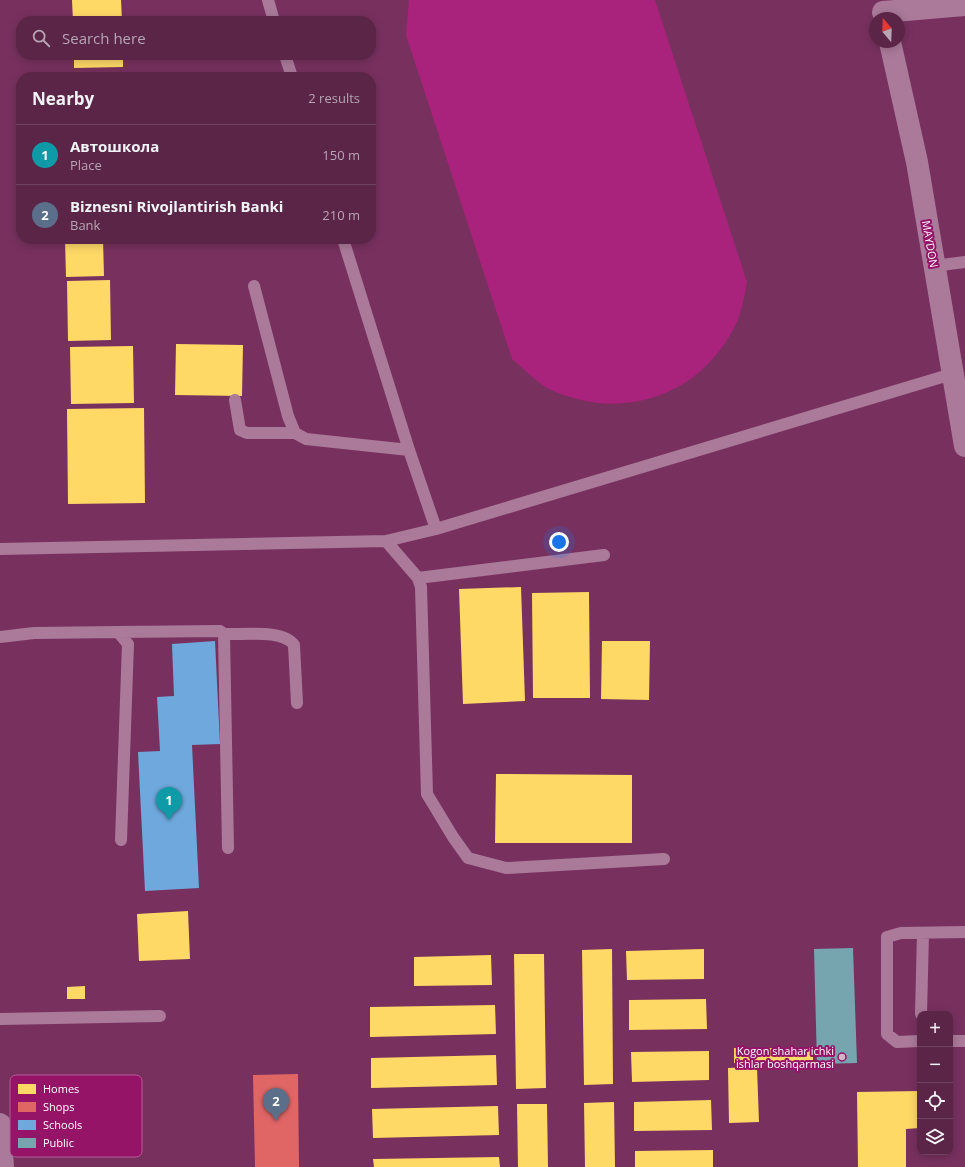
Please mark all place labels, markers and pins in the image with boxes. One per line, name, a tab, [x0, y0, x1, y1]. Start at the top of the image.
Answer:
pin: 1	[156, 787, 182, 820]
place label: Kogon shahar ichki ishlar boshqarmasi	[736, 1043, 834, 1071]
marker: Kogon shahar ichki ishlar boshqarmasi	[837, 1052, 847, 1062]
pin: 2	[263, 1088, 289, 1121]

